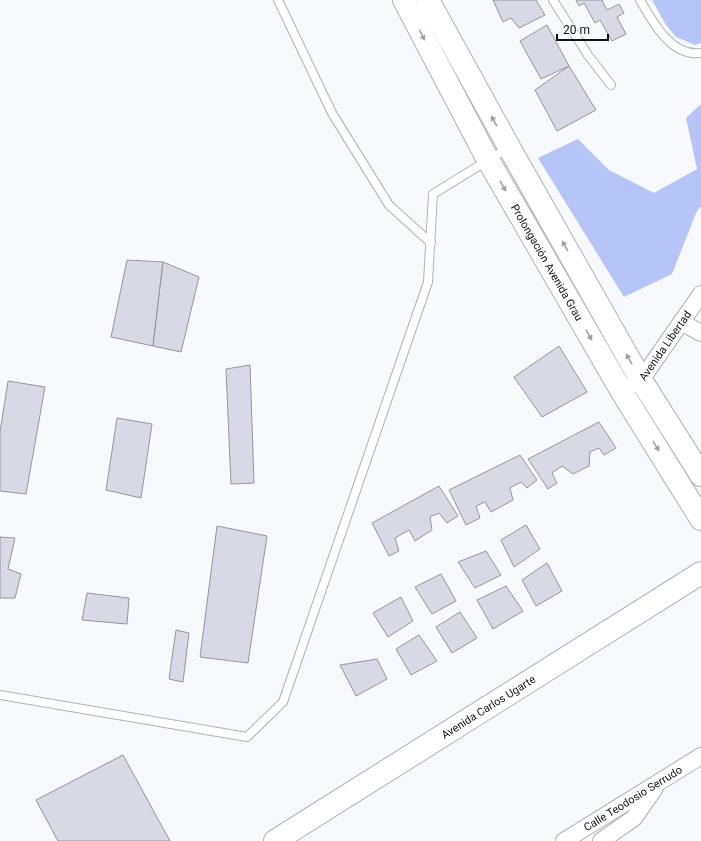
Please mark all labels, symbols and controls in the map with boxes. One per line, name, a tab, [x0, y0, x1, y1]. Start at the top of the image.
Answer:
scale bar	[557, 16, 608, 42]
text: 20 m	[563, 23, 590, 37]
one-way arrow	[418, 29, 425, 40]
one-way arrow	[491, 115, 497, 126]
one-way arrow	[499, 180, 506, 192]
street label: Prolongación Avenida Grau	[508, 202, 585, 323]
one-way arrow	[561, 240, 568, 252]
street label: Avenida Libertad	[637, 308, 694, 383]
one-way arrow	[586, 329, 593, 341]
one-way arrow	[625, 353, 632, 365]
one-way arrow	[652, 441, 660, 451]
street label: Avenida Carlos Ugarte	[439, 673, 538, 742]
street label: Calle Teodosio Serrudo	[581, 763, 685, 834]

